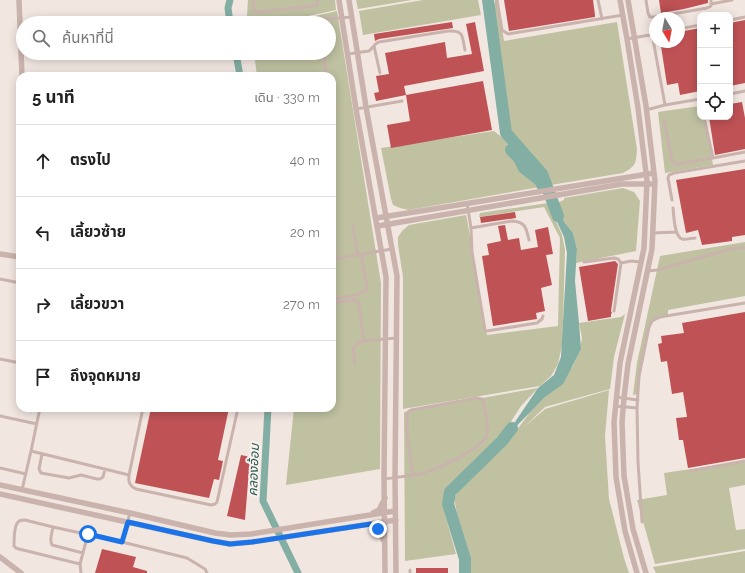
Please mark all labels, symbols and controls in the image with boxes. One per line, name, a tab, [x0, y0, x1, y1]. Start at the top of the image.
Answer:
north arrow	[649, 12, 685, 48]
map controls	[697, 12, 733, 120]
button: +	[697, 12, 733, 48]
search box	[16, 16, 336, 60]
icon: search	[30, 27, 52, 49]
text: ค้นหาที่นี่	[62, 29, 114, 47]
button: −	[697, 48, 733, 84]
button: locate	[697, 84, 733, 120]
text: 5 นาที	[32, 87, 75, 107]
text: เดิน · 330 m	[254, 90, 320, 105]
icon: ahead	[32, 150, 54, 172]
text: ตรงไป	[70, 151, 111, 169]
text: 40 m	[290, 153, 320, 168]
icon: left	[32, 222, 54, 244]
text: เลี้ยวซ้าย	[70, 223, 126, 241]
text: 20 m	[290, 225, 320, 240]
icon: right	[32, 294, 54, 316]
text: เลี้ยวขวา	[70, 295, 124, 313]
text: 270 m	[283, 297, 320, 312]
icon: arrive	[32, 366, 54, 388]
text: ถึงจุดหมาย	[70, 367, 141, 385]
water label: คลองอ้อม	[245, 442, 262, 497]
route end	[369, 520, 387, 538]
route start	[79, 525, 97, 543]

